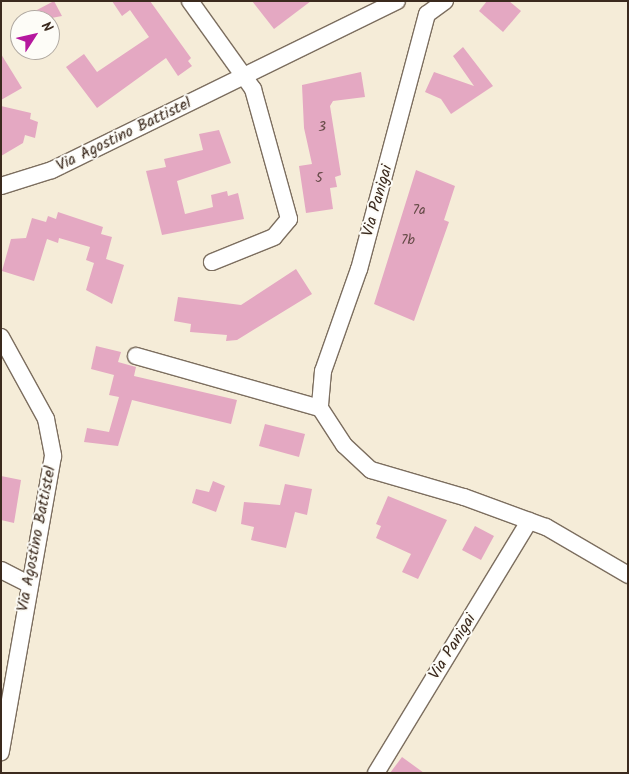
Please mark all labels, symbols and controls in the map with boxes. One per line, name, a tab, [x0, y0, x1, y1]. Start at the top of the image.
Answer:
north arrow	[10, 10, 60, 60]
text: N	[35, 17, 58, 37]
street label: Via Agostino Battistel	[53, 94, 195, 176]
house number: 3	[318, 119, 326, 135]
street label: Via Panigai	[359, 163, 397, 239]
house number: 5	[315, 170, 323, 186]
house number: 7a	[412, 202, 426, 218]
house number: 7b	[401, 232, 415, 248]
street label: Via Agostino Battistel	[13, 465, 61, 613]
street label: Via Panigai	[425, 611, 481, 683]

